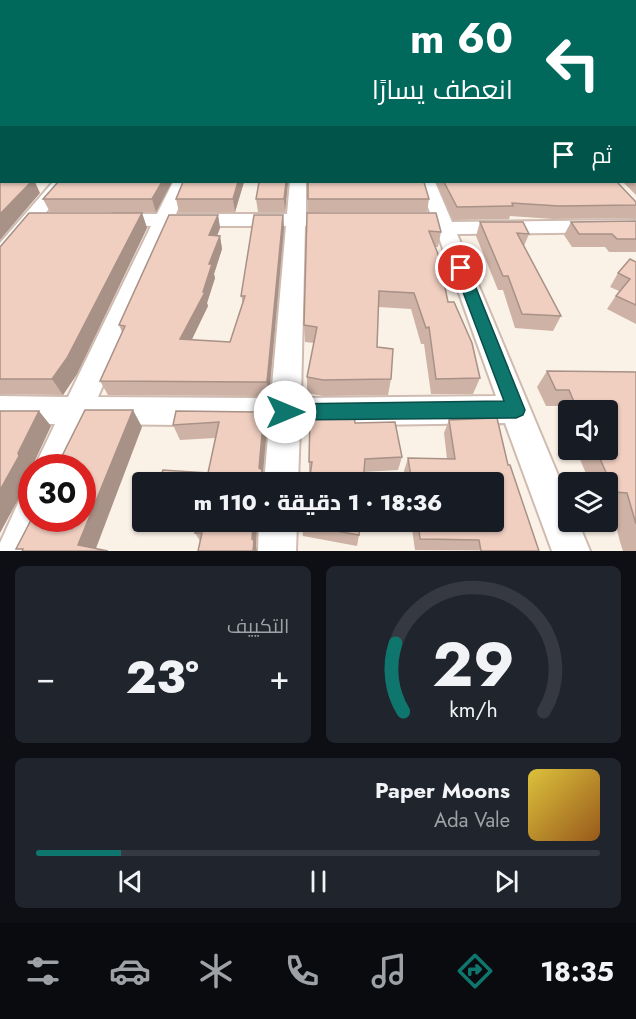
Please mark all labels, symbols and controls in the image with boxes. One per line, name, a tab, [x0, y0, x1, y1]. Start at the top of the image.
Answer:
text: 60 m	[410, 8, 513, 69]
icon: left	[534, 24, 612, 102]
text: انعطف يسارًا	[372, 70, 513, 109]
icon: arrive	[547, 138, 580, 171]
text: ثم	[592, 139, 612, 171]
pin	[435, 242, 486, 293]
icon: arrive	[444, 251, 477, 284]
position arrow	[253, 380, 317, 444]
map controls	[558, 400, 618, 532]
button: sound	[558, 400, 618, 460]
speed limit sign: 30	[18, 454, 96, 532]
button: layers	[558, 472, 618, 532]
text: 18:36 · 1 دقيقة · 110 m	[194, 486, 442, 518]
text: التكييف	[227, 612, 290, 641]
text: 29	[432, 619, 515, 709]
text: 23°	[126, 645, 199, 710]
text: −	[36, 654, 55, 701]
text: +	[269, 654, 290, 701]
text: km/h	[449, 694, 497, 725]
text: Paper Moons	[375, 774, 510, 806]
text: Ada Vale	[434, 806, 510, 835]
icon: previous	[114, 865, 147, 898]
icon: pause	[302, 865, 335, 898]
icon: next	[490, 865, 523, 898]
icon: filters	[22, 950, 64, 992]
icon: car	[109, 950, 151, 992]
icon: climate	[195, 950, 237, 992]
icon: phone	[281, 950, 323, 992]
icon: music	[368, 950, 410, 992]
icon: directions	[454, 950, 496, 992]
text: 18:35	[540, 952, 614, 991]

